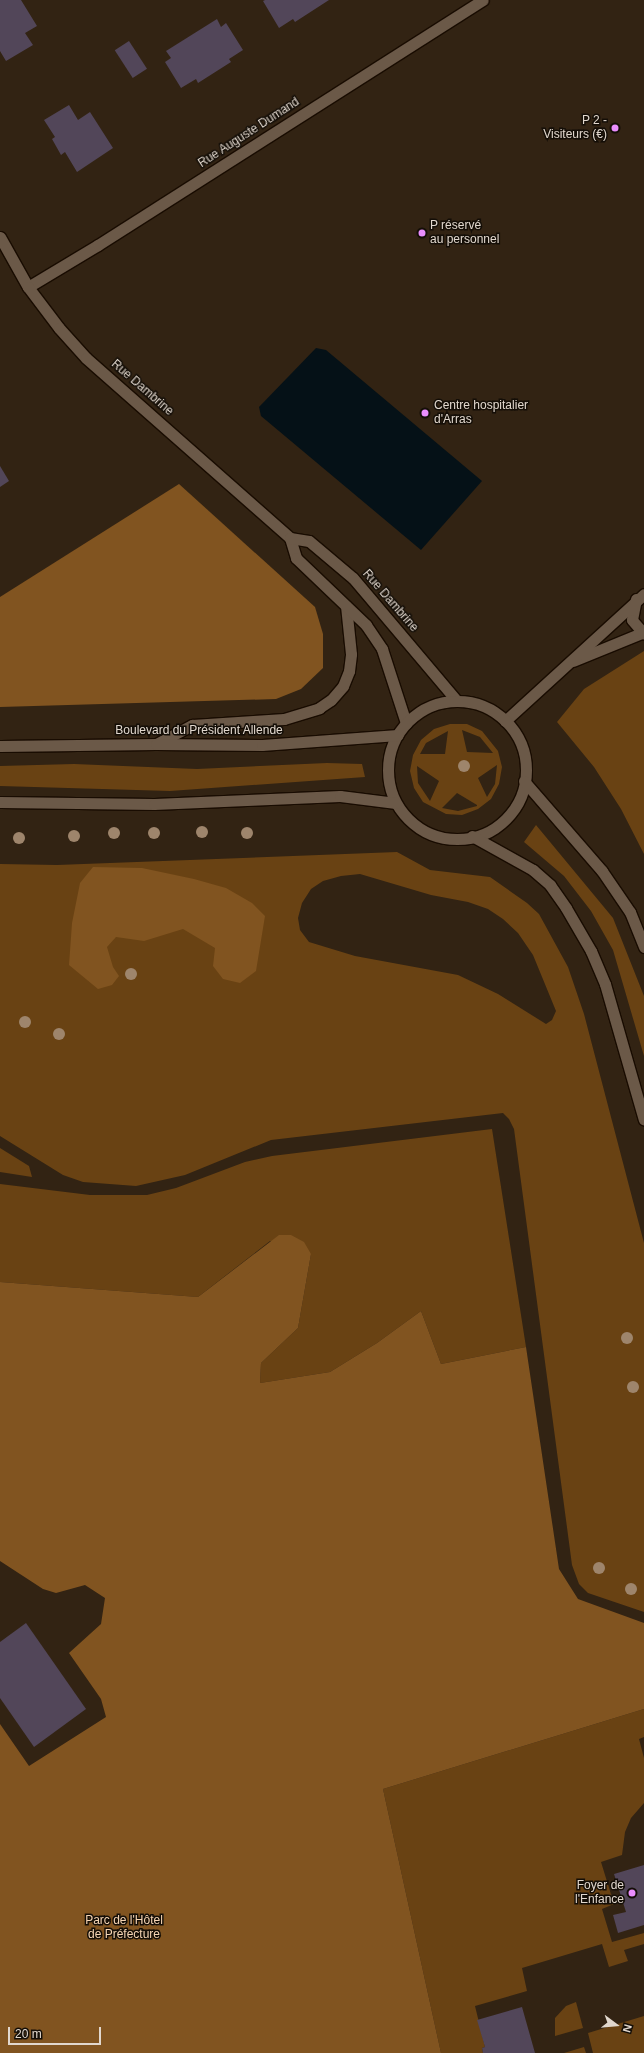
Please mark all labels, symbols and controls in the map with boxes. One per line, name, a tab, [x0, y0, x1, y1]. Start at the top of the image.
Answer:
street label: Rue Auguste Dumand	[196, 95, 302, 171]
place label: P 2 - Visiteurs (€)	[543, 114, 607, 142]
marker: P 2 - Visiteurs (€)	[610, 123, 620, 133]
place label: P réservé au personnel	[430, 219, 499, 247]
marker: P réservé au personnel	[417, 228, 427, 238]
street label: Rue Dambrine	[108, 357, 176, 419]
place label: Centre hospitalier d'Arras	[434, 399, 528, 427]
marker: Centre hospitalier d'Arras	[419, 407, 431, 419]
street label: Rue Dambrine	[359, 567, 421, 635]
street label: Boulevard du Président Allende	[115, 724, 283, 738]
place label: Foyer de l'Enfance	[575, 1879, 624, 1907]
marker: Foyer de l'Enfance	[627, 1888, 637, 1898]
park label: Parc de l'Hôtel de Préfecture	[85, 1914, 163, 1942]
north arrow	[596, 2005, 636, 2045]
scale bar	[10, 2019, 103, 2045]
text: N	[621, 2023, 634, 2034]
text: 20 m	[15, 2027, 42, 2041]

